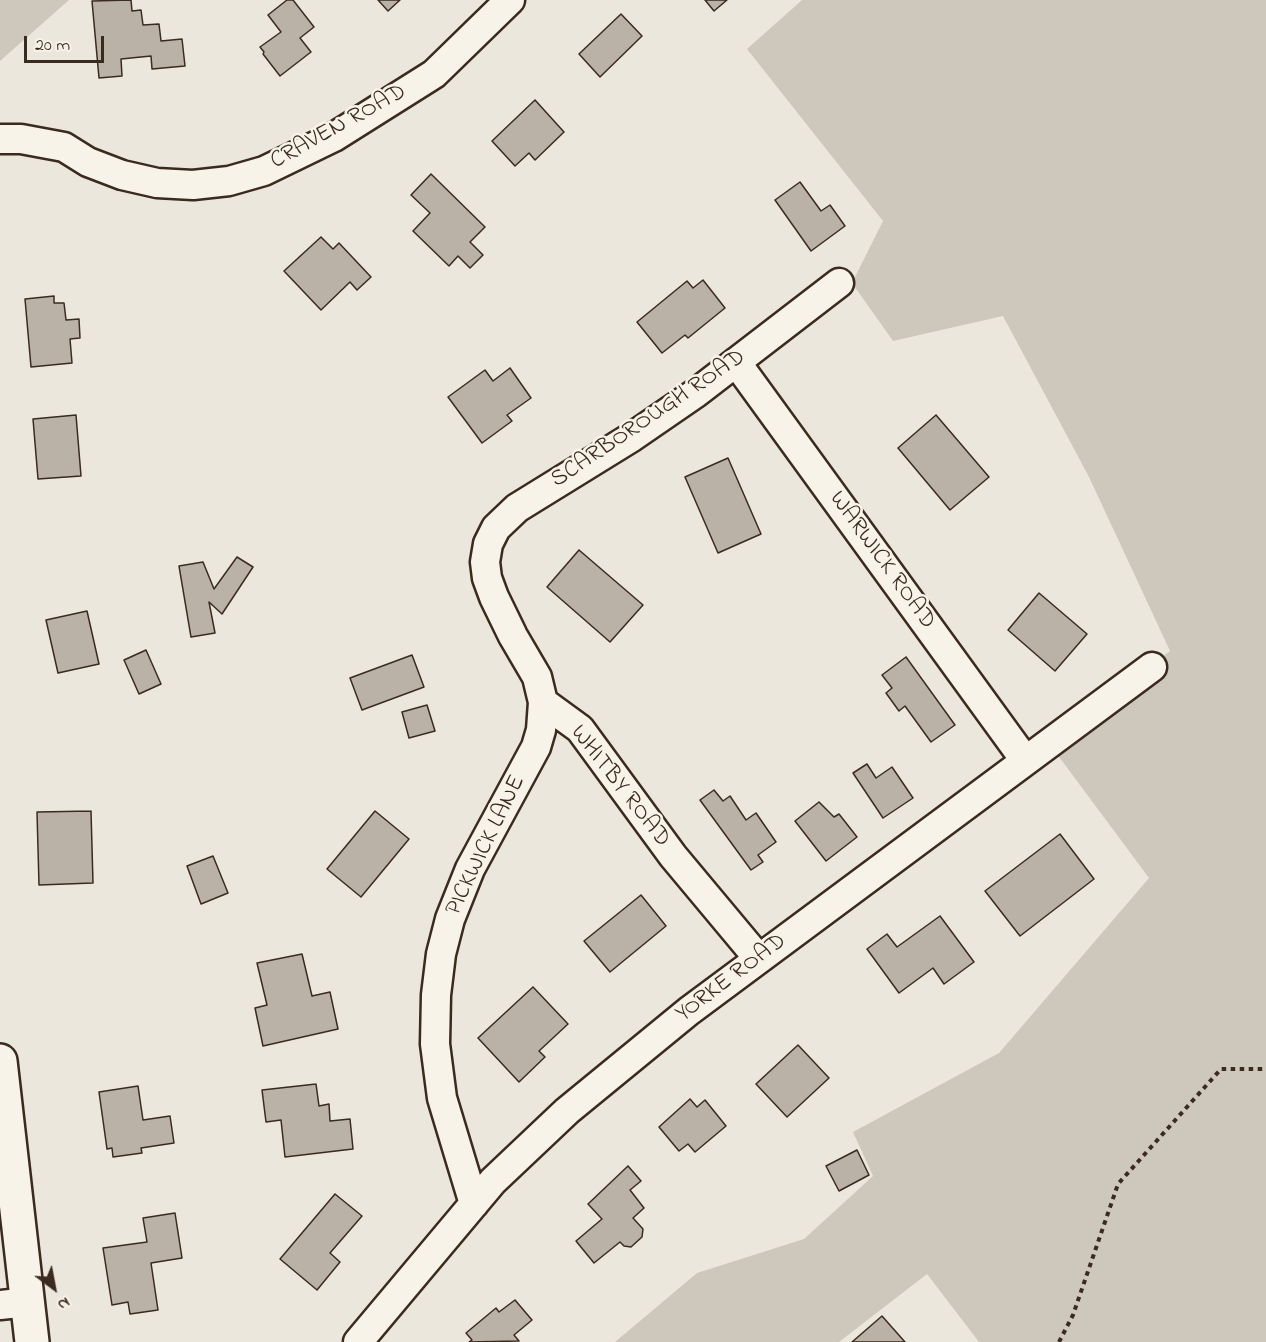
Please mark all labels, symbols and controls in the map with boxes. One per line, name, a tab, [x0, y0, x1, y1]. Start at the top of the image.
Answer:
scale bar	[27, 24, 106, 62]
text: 20 m	[35, 33, 70, 59]
street label: CRAVEN ROAD	[266, 79, 412, 177]
street label: SCARBOROUGH ROAD	[546, 344, 752, 496]
street label: WARWICK ROAD	[821, 486, 941, 636]
street label: WHITBY ROAD	[562, 720, 676, 854]
street label: PICKWICK LANE	[441, 771, 533, 921]
street label: YORKE ROAD	[671, 928, 793, 1030]
north arrow	[24, 1258, 84, 1318]
text: N	[53, 1290, 74, 1316]

